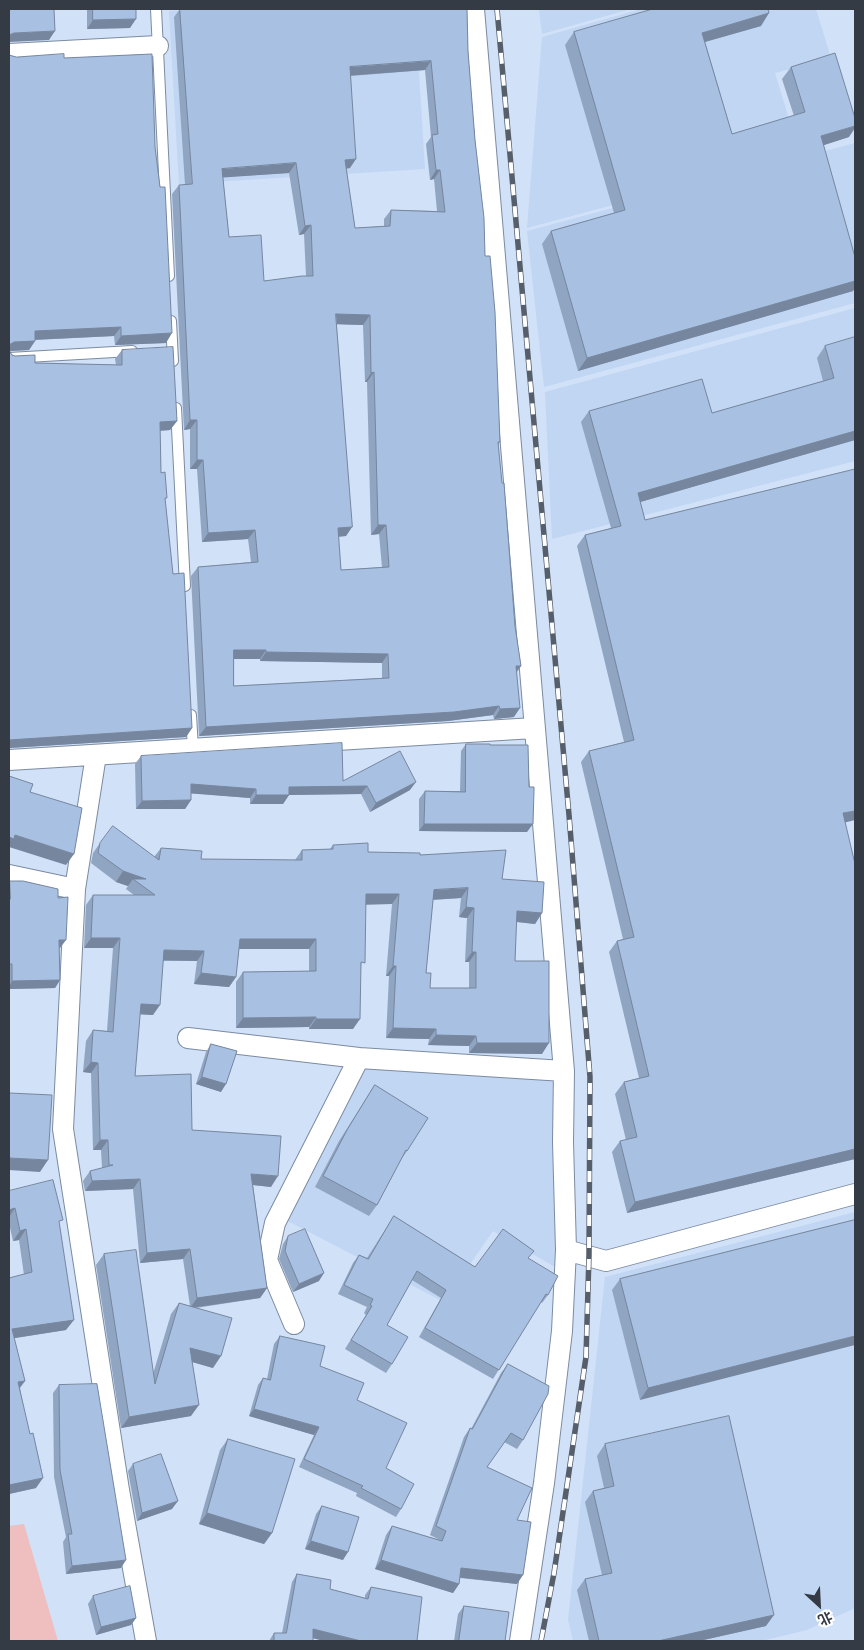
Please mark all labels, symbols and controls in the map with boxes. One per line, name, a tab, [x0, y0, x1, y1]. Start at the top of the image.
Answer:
north arrow	[794, 1580, 844, 1630]
text: 北	[816, 1608, 835, 1630]

